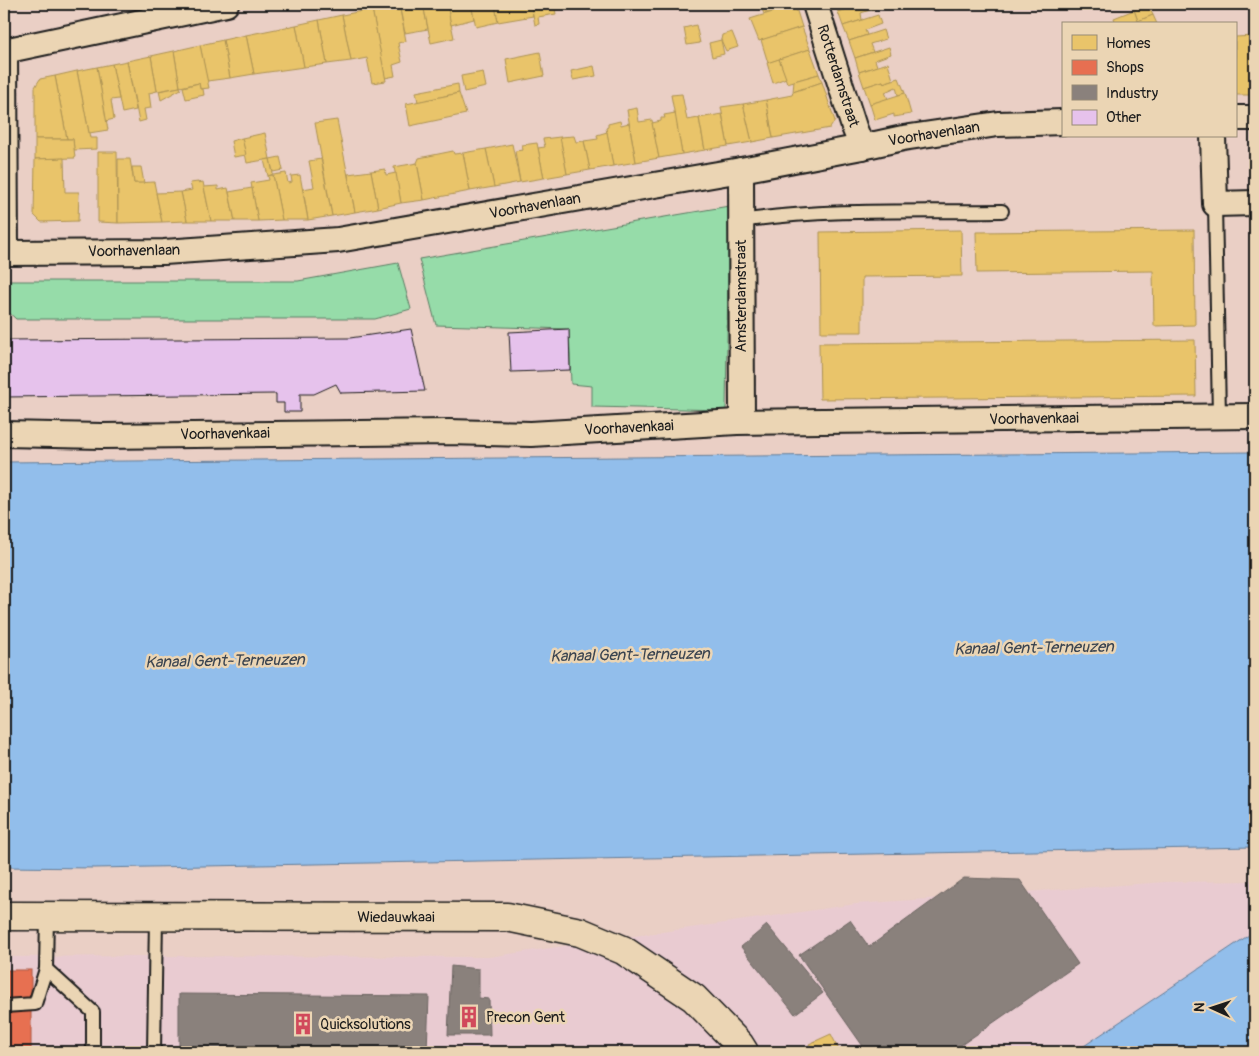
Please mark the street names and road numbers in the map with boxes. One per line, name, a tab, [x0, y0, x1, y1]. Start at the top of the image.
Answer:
street label: Rotterdamstraat	[813, 22, 864, 130]
street label: Voorhavenlaan	[887, 117, 981, 151]
street label: Voorhavenlaan	[488, 189, 582, 223]
street label: Amsterdamstraat	[732, 239, 751, 352]
street label: Voorhavenlaan	[88, 241, 180, 261]
street label: Voorhavenkaai	[989, 409, 1079, 429]
street label: Voorhavenkaai	[584, 416, 675, 440]
street label: Voorhavenkaai	[180, 424, 270, 444]
street label: Wiedauwkaai	[357, 908, 435, 927]

